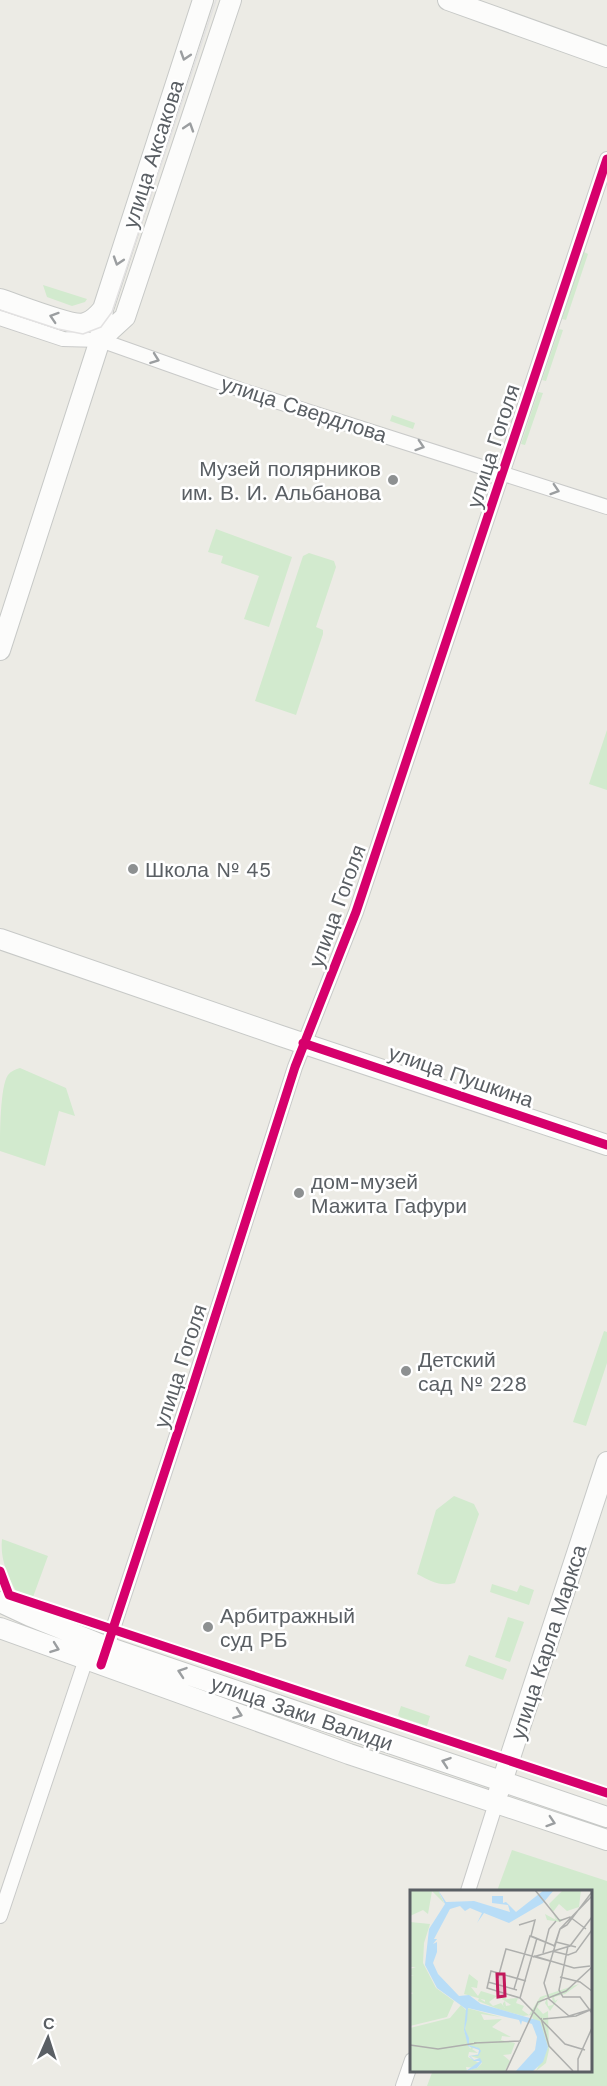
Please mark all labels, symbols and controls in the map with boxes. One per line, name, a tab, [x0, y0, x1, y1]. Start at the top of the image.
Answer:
one-way arrow	[179, 50, 192, 61]
street label: улица Аксакова	[117, 77, 189, 231]
one-way arrow	[182, 122, 195, 132]
one-way arrow	[113, 255, 126, 266]
one-way arrow	[49, 311, 60, 324]
one-way arrow	[149, 351, 160, 364]
street label: улица Свердлова	[218, 370, 390, 448]
street label: улица Гоголя	[461, 381, 525, 511]
one-way arrow	[414, 439, 425, 451]
place label: Музей полярников им. В. И. Альбанова	[181, 456, 381, 505]
marker: Музей полярников им. В. И. Альбанова	[386, 473, 400, 487]
one-way arrow	[549, 483, 560, 495]
street label: улица Гоголя	[303, 841, 371, 971]
place label: Школа № 45	[145, 857, 271, 882]
marker: Школа № 45	[126, 862, 140, 876]
street label: улица Пушкина	[385, 1040, 537, 1113]
place label: дом-музей Мажита Гафури	[311, 1169, 467, 1218]
marker: дом-музей Мажита Гафури	[292, 1186, 306, 1200]
street label: улица Гоголя	[148, 1301, 212, 1431]
place label: Детский сад № 228	[418, 1347, 527, 1396]
marker: Детский сад № 228	[399, 1364, 413, 1378]
street label: улица Карла Маркса	[505, 1541, 591, 1743]
place label: Арбитражный суд РБ	[220, 1603, 355, 1652]
marker: Арбитражный суд РБ	[201, 1620, 215, 1634]
one-way arrow	[49, 1640, 60, 1653]
one-way arrow	[177, 1667, 188, 1679]
street label: улица Заки Валиди	[208, 1670, 396, 1756]
one-way arrow	[232, 1707, 243, 1720]
one-way arrow	[441, 1757, 452, 1769]
one-way arrow	[545, 1815, 556, 1827]
inset map	[410, 1890, 592, 2071]
north arrow	[18, 2008, 78, 2068]
text: С	[42, 2014, 55, 2033]

